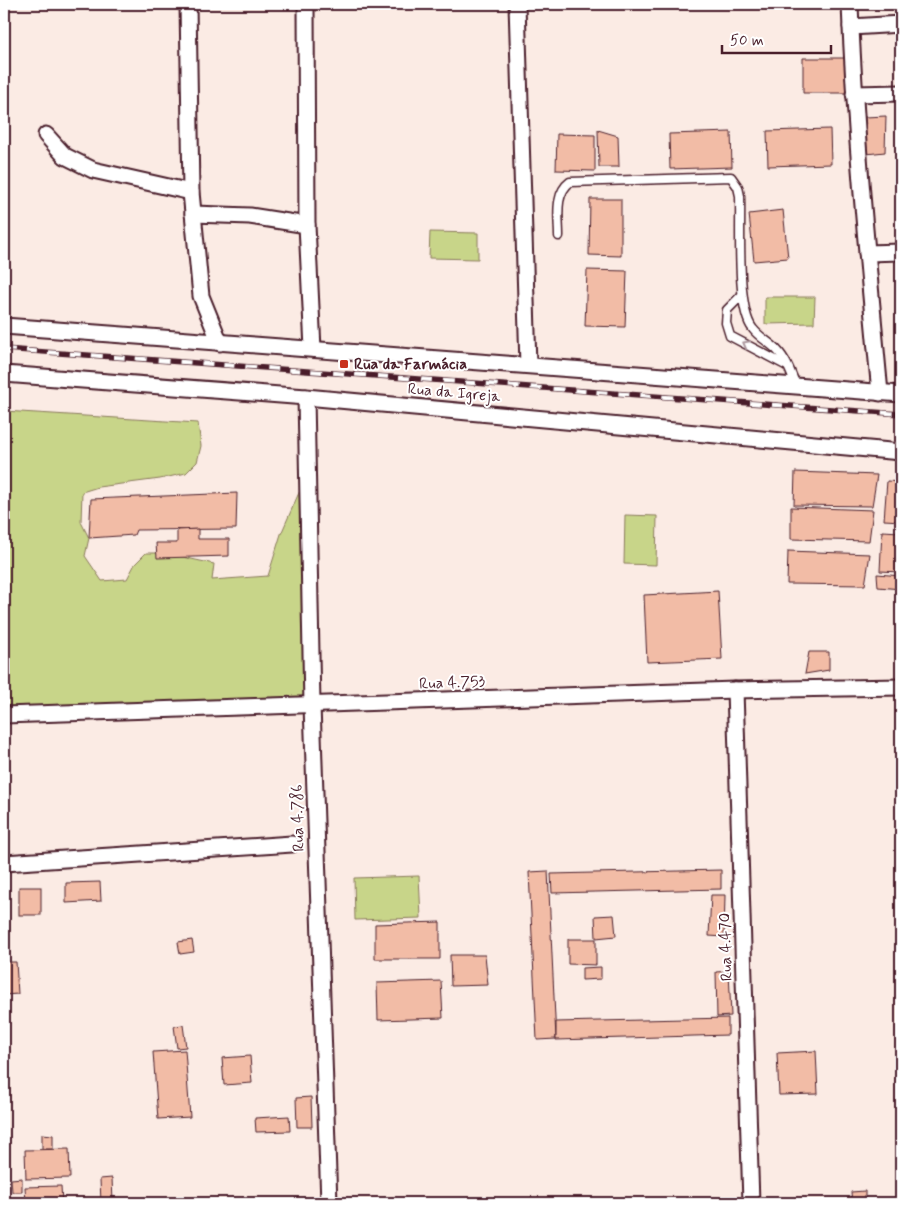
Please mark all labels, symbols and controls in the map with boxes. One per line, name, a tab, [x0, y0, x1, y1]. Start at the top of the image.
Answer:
scale bar	[722, 22, 831, 54]
text: 50 m	[730, 31, 764, 51]
one-way arrow	[742, 340, 751, 350]
place label: Rua da Farmácia	[354, 354, 467, 375]
marker: Rua da Farmácia	[338, 358, 350, 370]
street label: Rua da Igreja	[407, 378, 502, 408]
street label: Rua 4.753	[419, 671, 486, 695]
street label: Rua 4.786	[286, 784, 310, 852]
street label: Rua 4.470	[714, 912, 738, 982]

